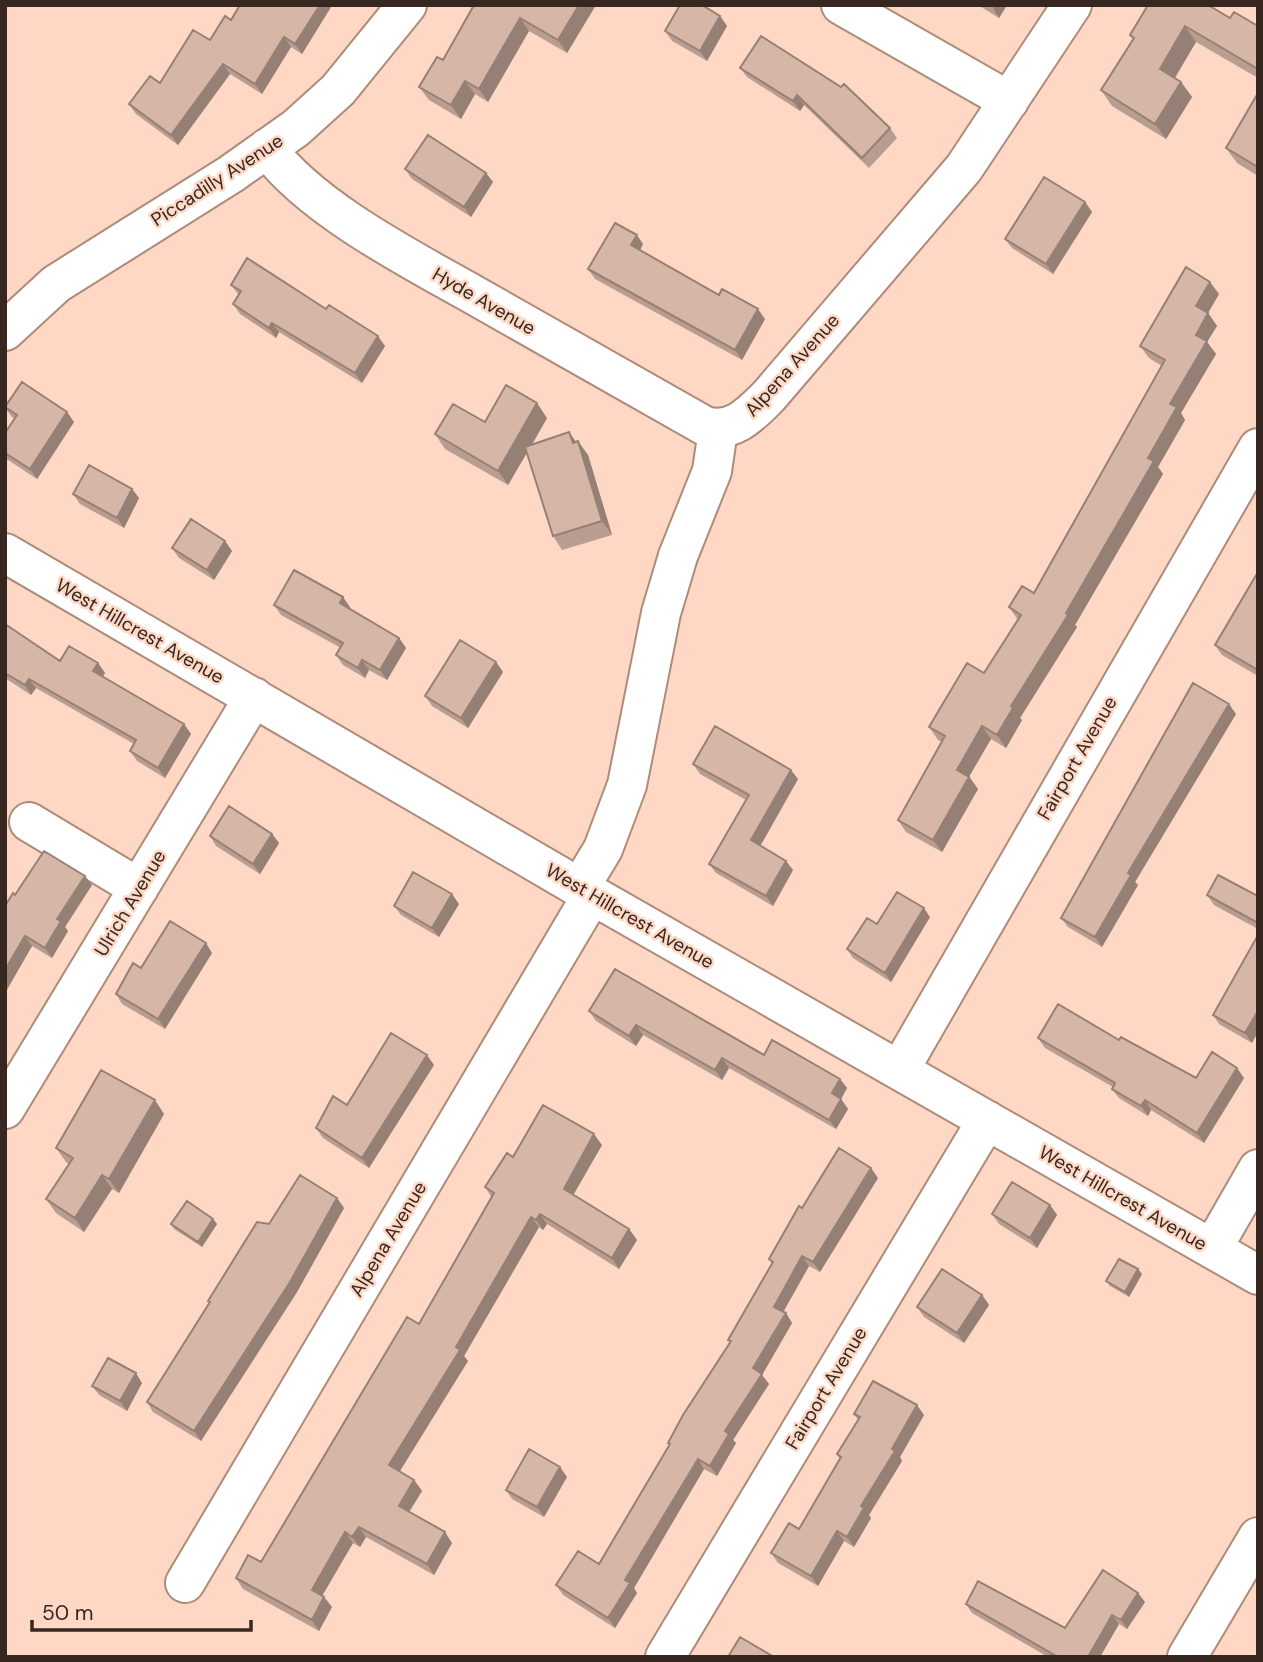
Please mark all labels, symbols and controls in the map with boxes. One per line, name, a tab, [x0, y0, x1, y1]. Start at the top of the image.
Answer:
street label: Piccadilly Avenue	[146, 128, 288, 232]
street label: Hyde Avenue	[428, 261, 540, 341]
street label: Alpena Avenue	[739, 308, 845, 422]
street label: West Hillcrest Avenue	[51, 573, 229, 689]
street label: Fairport Avenue	[1031, 692, 1123, 824]
street label: Ulrich Avenue	[88, 845, 172, 961]
street label: West Hillcrest Avenue	[541, 858, 719, 974]
street label: West Hillcrest Avenue	[1034, 1140, 1212, 1256]
street label: Alpena Avenue	[344, 1177, 432, 1301]
street label: Fairport Avenue	[780, 1322, 872, 1454]
scale bar	[32, 1588, 250, 1632]
text: 50 m	[42, 1599, 93, 1627]

